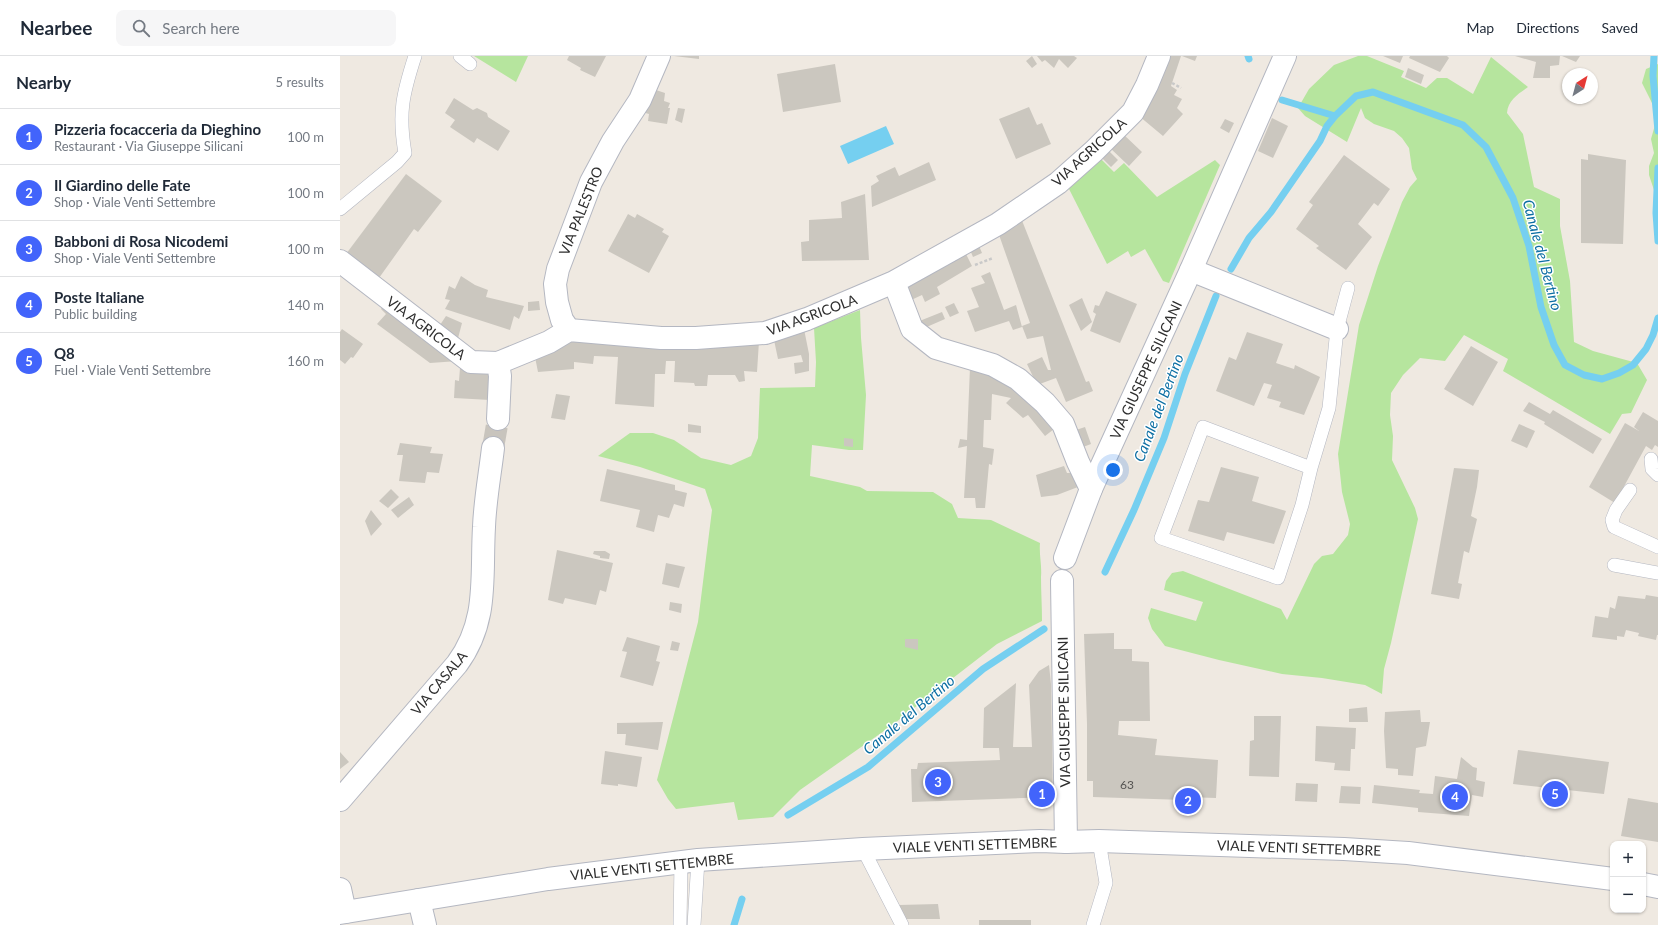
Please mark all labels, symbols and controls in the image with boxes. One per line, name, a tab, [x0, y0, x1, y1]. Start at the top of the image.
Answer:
search box	[116, 10, 396, 46]
text: Nearbee	[20, 16, 92, 39]
icon: search	[130, 17, 152, 39]
text: Search here	[162, 19, 240, 37]
text: Map	[1467, 19, 1494, 36]
text: Directions	[1516, 19, 1579, 36]
text: Saved	[1601, 19, 1638, 36]
north arrow	[1562, 68, 1598, 104]
text: Nearby	[16, 72, 71, 93]
text: 5 results	[276, 74, 324, 90]
street label: VIA AGRICOLA	[1048, 113, 1130, 190]
text: Pizzeria focacceria da Dieghino	[54, 120, 261, 138]
text: 1	[25, 129, 33, 145]
text: 100 m	[287, 129, 324, 145]
text: Restaurant · Via Giuseppe Silicani	[54, 138, 243, 154]
street label: VIA PALESTRO	[555, 164, 606, 258]
text: Il Giardino delle Fate	[54, 176, 191, 194]
text: 2	[25, 185, 33, 201]
text: 100 m	[287, 185, 324, 201]
text: Shop · Viale Venti Settembre	[54, 194, 216, 210]
water label: Canale del Bertino	[1519, 197, 1566, 312]
text: Babboni di Rosa Nicodemi	[54, 232, 228, 250]
text: 3	[25, 241, 33, 257]
text: 100 m	[287, 241, 324, 257]
text: Shop · Viale Venti Settembre	[54, 250, 216, 266]
text: Poste Italiane	[54, 288, 144, 306]
street label: VIA AGRICOLA	[764, 290, 860, 339]
street label: VIA AGRICOLA	[383, 292, 470, 363]
text: 4	[25, 297, 33, 313]
text: 140 m	[287, 297, 324, 313]
street label: VIA GIUSEPPE SILICANI	[1106, 298, 1185, 442]
text: Public building	[54, 306, 137, 322]
text: Q8	[54, 344, 75, 362]
water label: Canale del Bertino	[1129, 351, 1187, 464]
text: 5	[25, 353, 33, 369]
text: 160 m	[287, 353, 324, 369]
text: Fuel · Viale Venti Settembre	[54, 362, 211, 378]
your location	[1103, 460, 1123, 480]
street label: VIA GIUSEPPE SILICANI	[1054, 637, 1073, 787]
street label: VIA CASALA	[407, 647, 471, 718]
water label: Canale del Bertino	[859, 671, 958, 758]
pin: 3	[925, 767, 951, 797]
house number: 63	[1120, 777, 1134, 792]
pin: 1	[1029, 779, 1055, 809]
pin: 5	[1542, 779, 1568, 809]
pin: 4	[1442, 782, 1468, 812]
pin: 2	[1175, 786, 1201, 816]
street label: VIALE VENTI SETTEMBRE	[893, 833, 1057, 856]
street label: VIALE VENTI SETTEMBRE	[1217, 836, 1381, 859]
map controls	[1610, 841, 1646, 913]
button: +	[1610, 841, 1646, 877]
street label: VIALE VENTI SETTEMBRE	[569, 849, 735, 884]
button: −	[1610, 877, 1646, 913]

